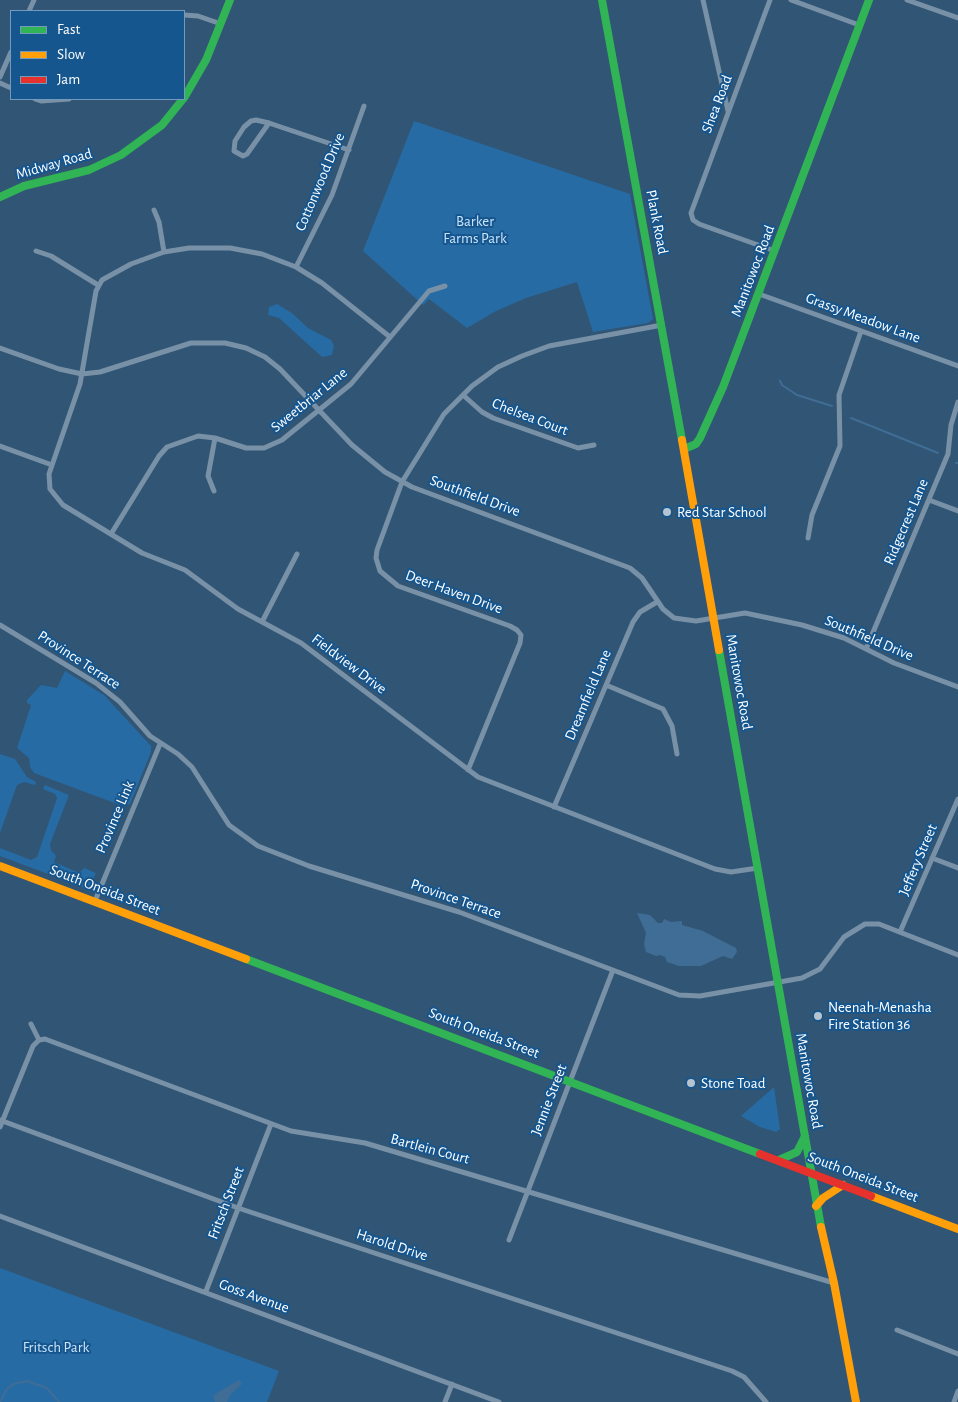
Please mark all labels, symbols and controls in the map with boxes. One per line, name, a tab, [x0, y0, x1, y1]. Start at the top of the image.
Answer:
legend	[10, 10, 185, 100]
text: Fast	[57, 22, 80, 37]
text: Slow	[57, 47, 85, 62]
text: Jam	[57, 72, 80, 87]
street label: Shea Road	[698, 72, 736, 136]
street label: Cottonwood Drive	[291, 130, 349, 234]
street label: Midway Road	[14, 145, 94, 183]
street label: Plank Road	[642, 188, 672, 256]
park label: Barker Farms Park	[443, 212, 507, 247]
street label: Manitowoc Road	[727, 223, 779, 319]
street label: Grassy Meadow Lane	[803, 289, 923, 347]
street label: Sweetbriar Lane	[267, 364, 351, 436]
street label: Chelsea Court	[489, 394, 571, 440]
street label: Southfield Drive	[427, 471, 523, 521]
street label: Ridgecrest Lane	[880, 476, 932, 568]
place label: Red Star School	[677, 503, 767, 521]
marker: Red Star School	[661, 506, 673, 518]
street label: Deer Haven Drive	[403, 566, 505, 618]
street label: Southfield Drive	[822, 611, 916, 665]
street label: Province Terrace	[34, 627, 124, 693]
street label: Fieldview Drive	[308, 630, 390, 698]
street label: Manitowoc Road	[722, 633, 756, 731]
street label: Dreamfield Lane	[561, 647, 615, 743]
street label: Province Link	[92, 778, 138, 856]
street label: Jeffery Street	[895, 821, 941, 899]
street label: South Oneida Street	[47, 861, 163, 919]
street label: Province Terrace	[408, 875, 504, 923]
place label: Neenah-Menasha Fire Station 36	[828, 998, 932, 1033]
street label: South Oneida Street	[426, 1004, 542, 1062]
marker: Neenah-Menasha Fire Station 36	[812, 1010, 824, 1022]
street label: Manitowoc Road	[792, 1032, 826, 1130]
street label: Jennie Street	[527, 1062, 571, 1138]
place label: Stone Toad	[701, 1074, 765, 1092]
marker: Stone Toad	[685, 1077, 697, 1089]
street label: Bartlein Court	[389, 1130, 471, 1168]
street label: South Oneida Street	[805, 1148, 921, 1206]
street label: Fritsch Street	[204, 1164, 248, 1242]
street label: Harold Drive	[354, 1225, 430, 1265]
street label: Goss Avenue	[216, 1275, 292, 1317]
park label: Fritsch Park	[23, 1338, 89, 1356]

